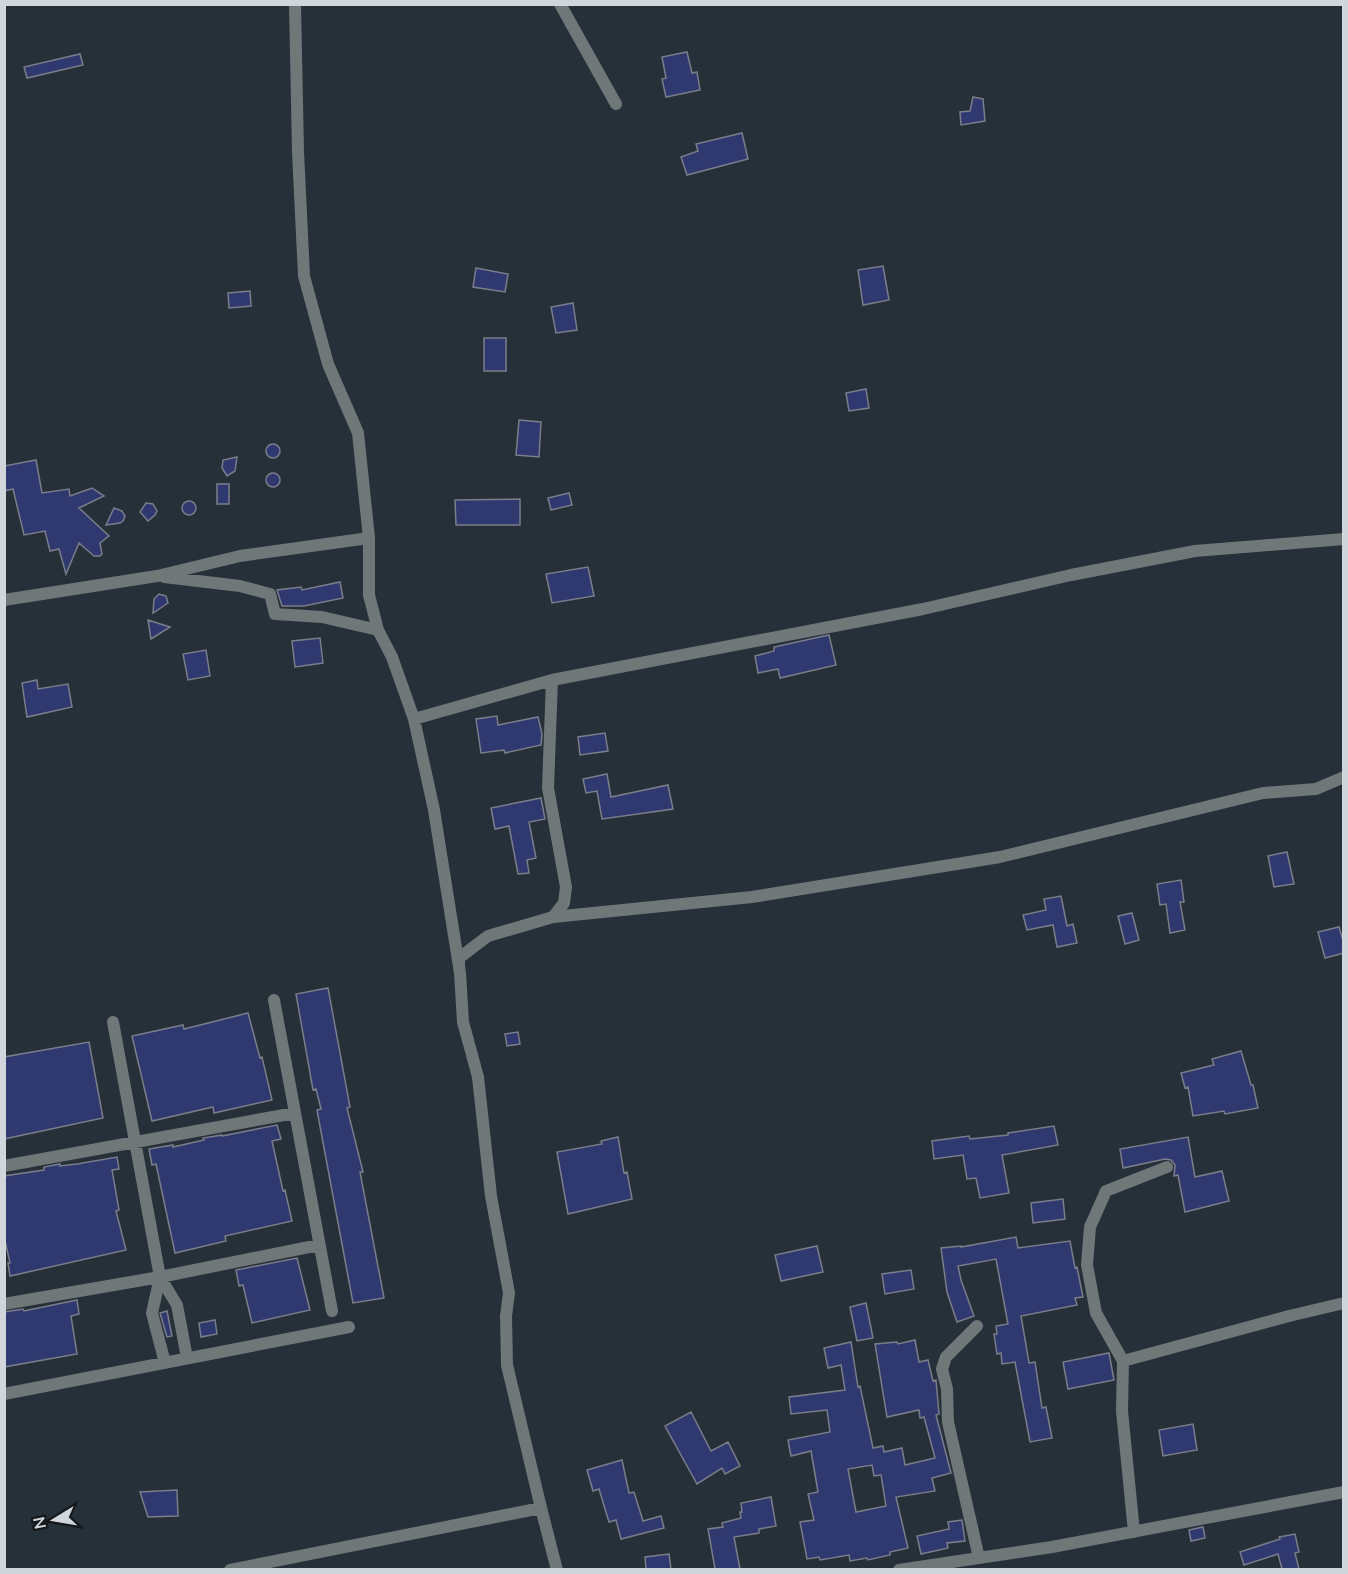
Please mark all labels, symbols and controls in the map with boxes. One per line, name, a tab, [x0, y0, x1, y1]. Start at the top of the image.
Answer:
north arrow	[24, 1490, 84, 1550]
text: N	[28, 1515, 50, 1531]

